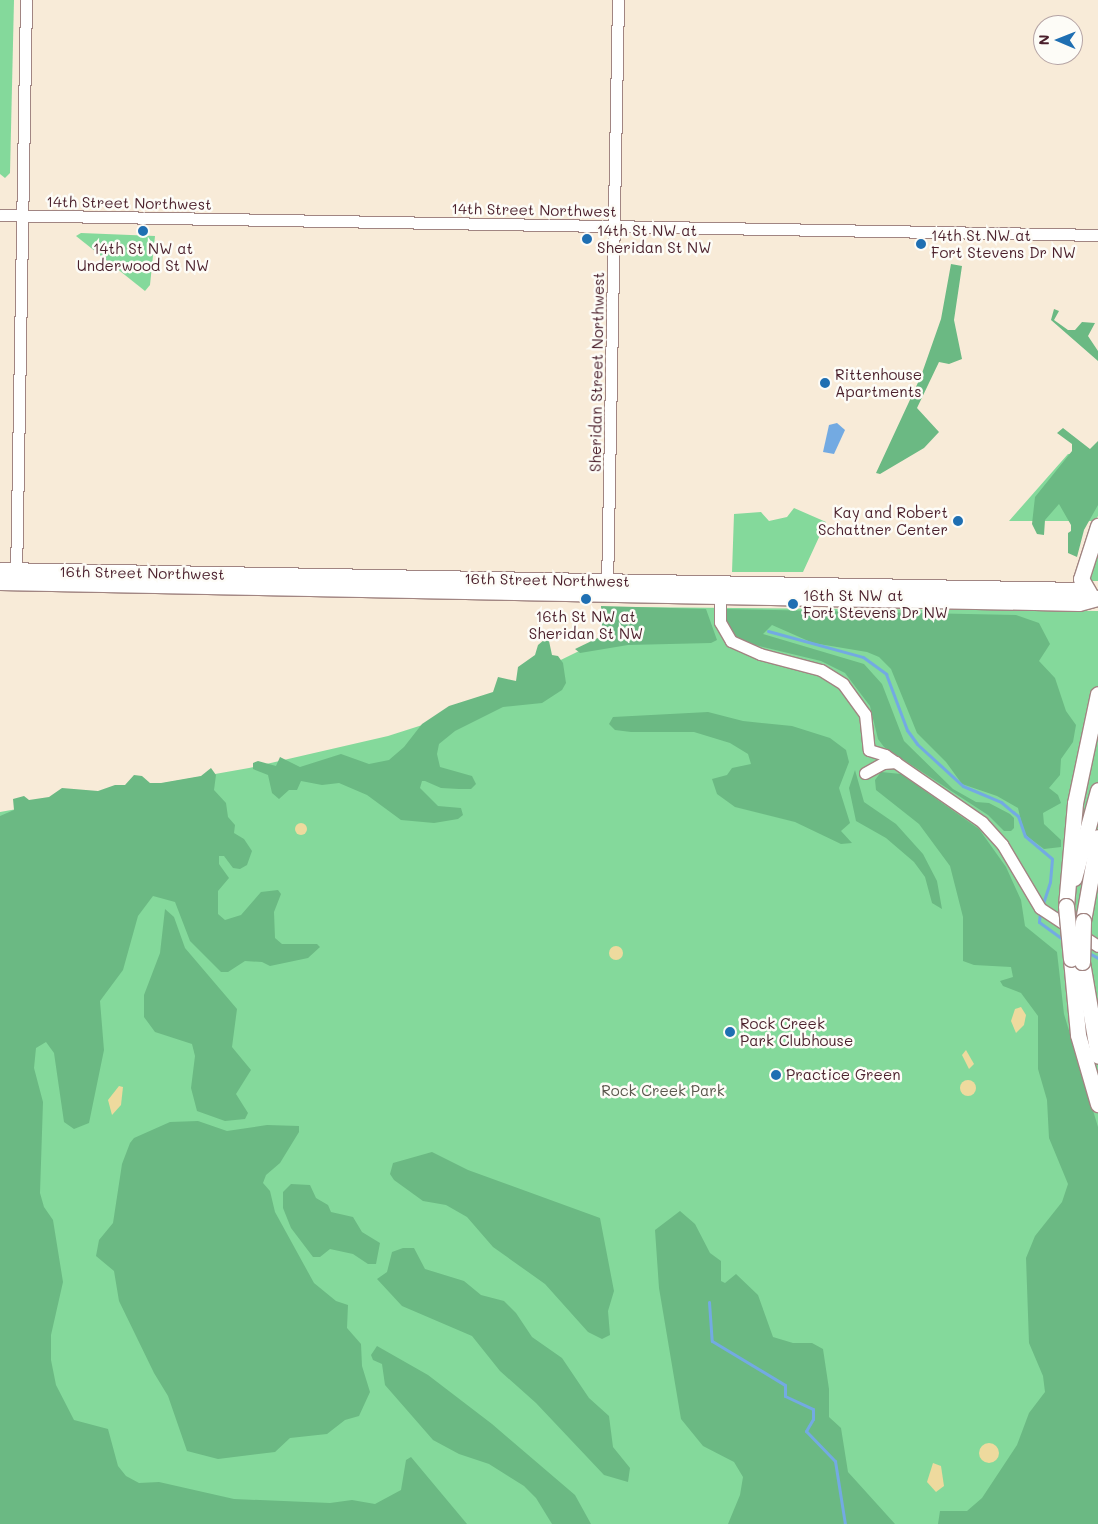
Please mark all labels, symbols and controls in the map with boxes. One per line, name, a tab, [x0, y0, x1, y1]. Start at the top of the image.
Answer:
north arrow	[1033, 15, 1083, 65]
text: N	[1034, 34, 1053, 45]
street label: 14th Street Northwest	[46, 193, 212, 213]
street label: 14th Street Northwest	[451, 200, 617, 220]
place label: 14th St NW at Sheridan St NW	[597, 221, 711, 256]
marker: 14th St NW at Underwood St NW	[137, 225, 149, 237]
place label: 14th St NW at Fort Stevens Dr NW	[931, 226, 1076, 261]
marker: 14th St NW at Sheridan St NW	[581, 233, 593, 245]
marker: 14th St NW at Fort Stevens Dr NW	[915, 238, 927, 250]
place label: 14th St NW at Underwood St NW	[77, 239, 209, 274]
street label: Sheridan Street Northwest	[586, 272, 608, 472]
place label: Rittenhouse Apartments	[835, 365, 922, 400]
marker: Rittenhouse Apartments	[819, 377, 831, 389]
place label: Kay and Robert Schattner Center	[818, 503, 948, 538]
marker: Kay and Robert Schattner Center	[952, 515, 964, 527]
street label: 16th Street Northwest	[59, 563, 225, 583]
street label: 16th Street Northwest	[464, 570, 630, 590]
place label: 16th St NW at Fort Stevens Dr NW	[803, 586, 948, 621]
marker: 16th St NW at Sheridan St NW	[580, 593, 592, 605]
marker: 16th St NW at Fort Stevens Dr NW	[787, 598, 799, 610]
place label: 16th St NW at Sheridan St NW	[529, 607, 643, 642]
place label: Rock Creek Park Clubhouse	[740, 1014, 853, 1049]
marker: Rock Creek Park Clubhouse	[724, 1026, 736, 1038]
place label: Practice Green	[786, 1066, 900, 1084]
marker: Practice Green	[770, 1069, 782, 1081]
park label: Rock Creek Park	[601, 1082, 725, 1100]

